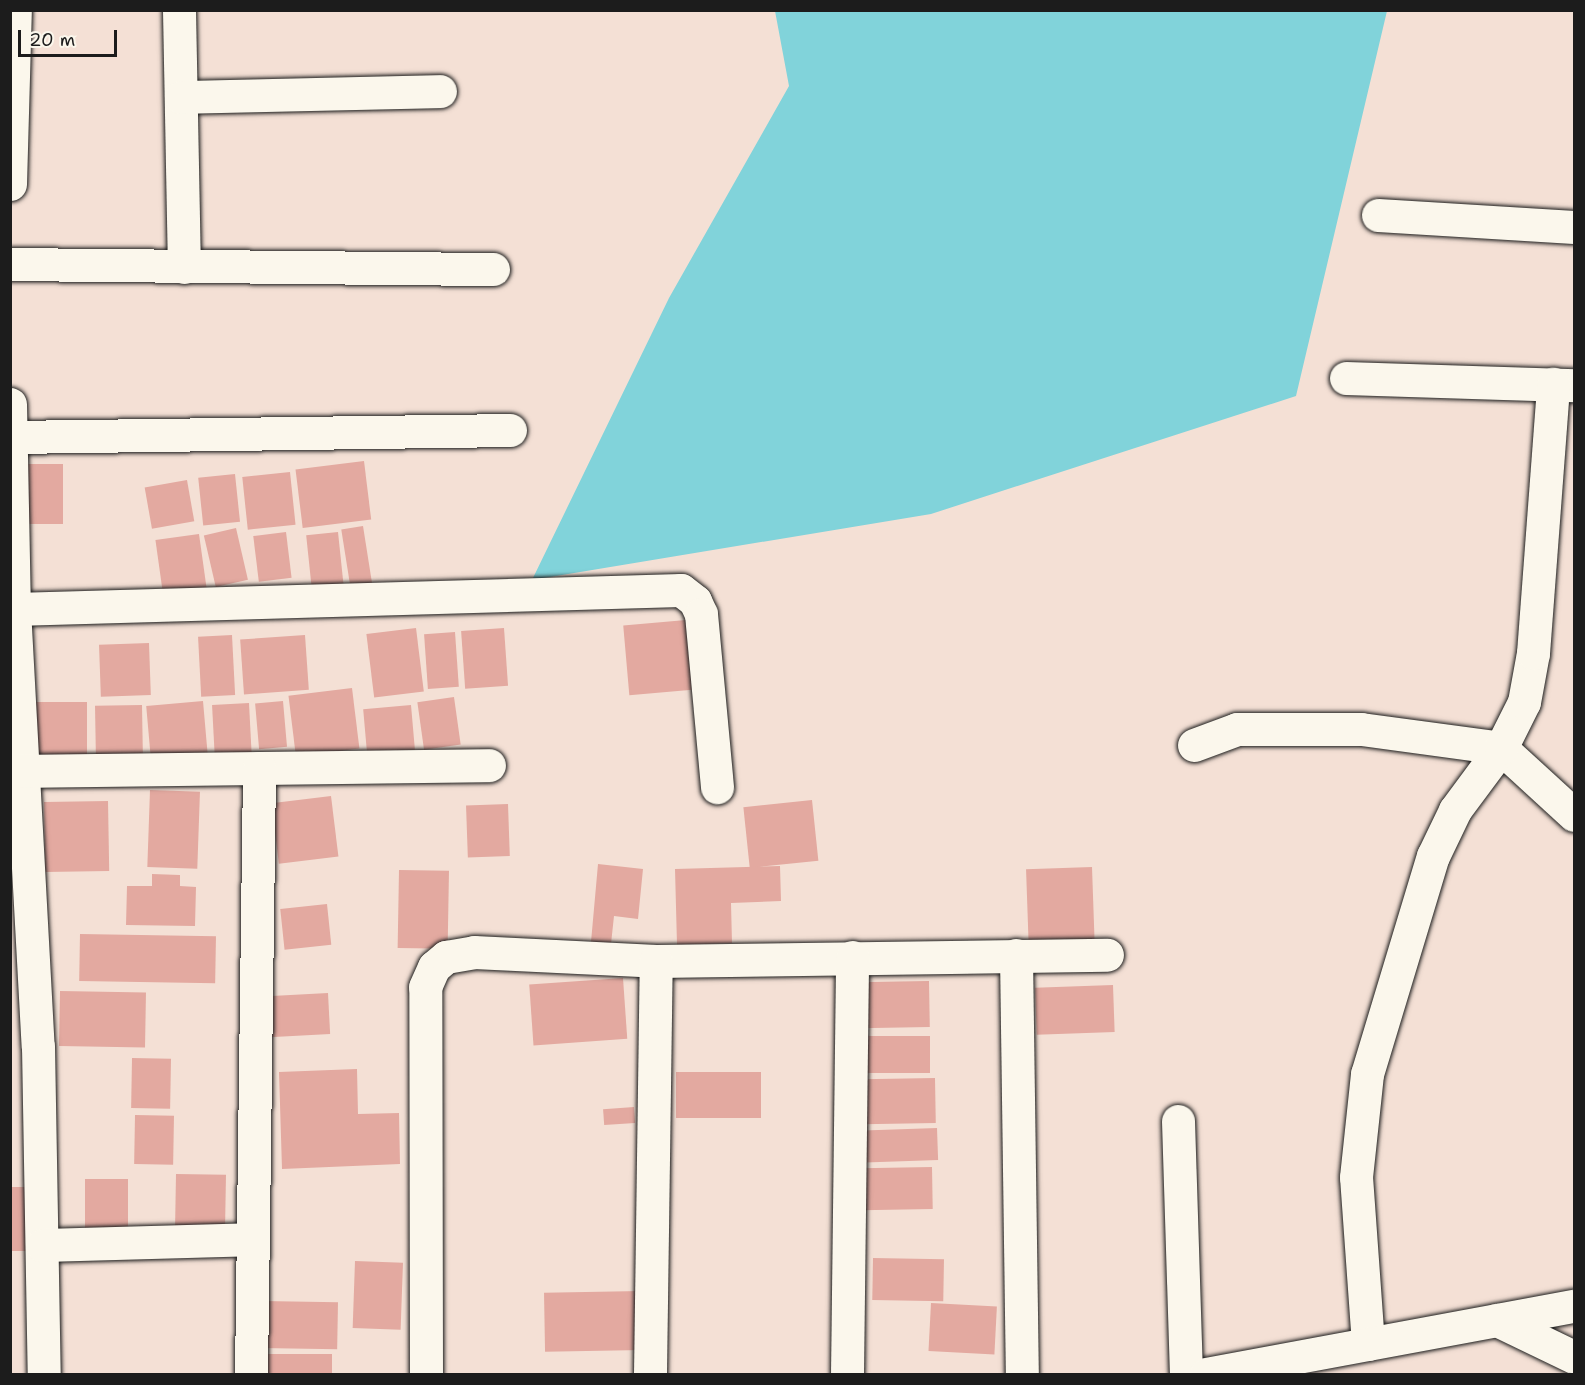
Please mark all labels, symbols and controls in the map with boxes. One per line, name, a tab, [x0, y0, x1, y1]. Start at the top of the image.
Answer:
scale bar	[21, 18, 120, 56]
text: 20 m	[29, 28, 75, 52]

